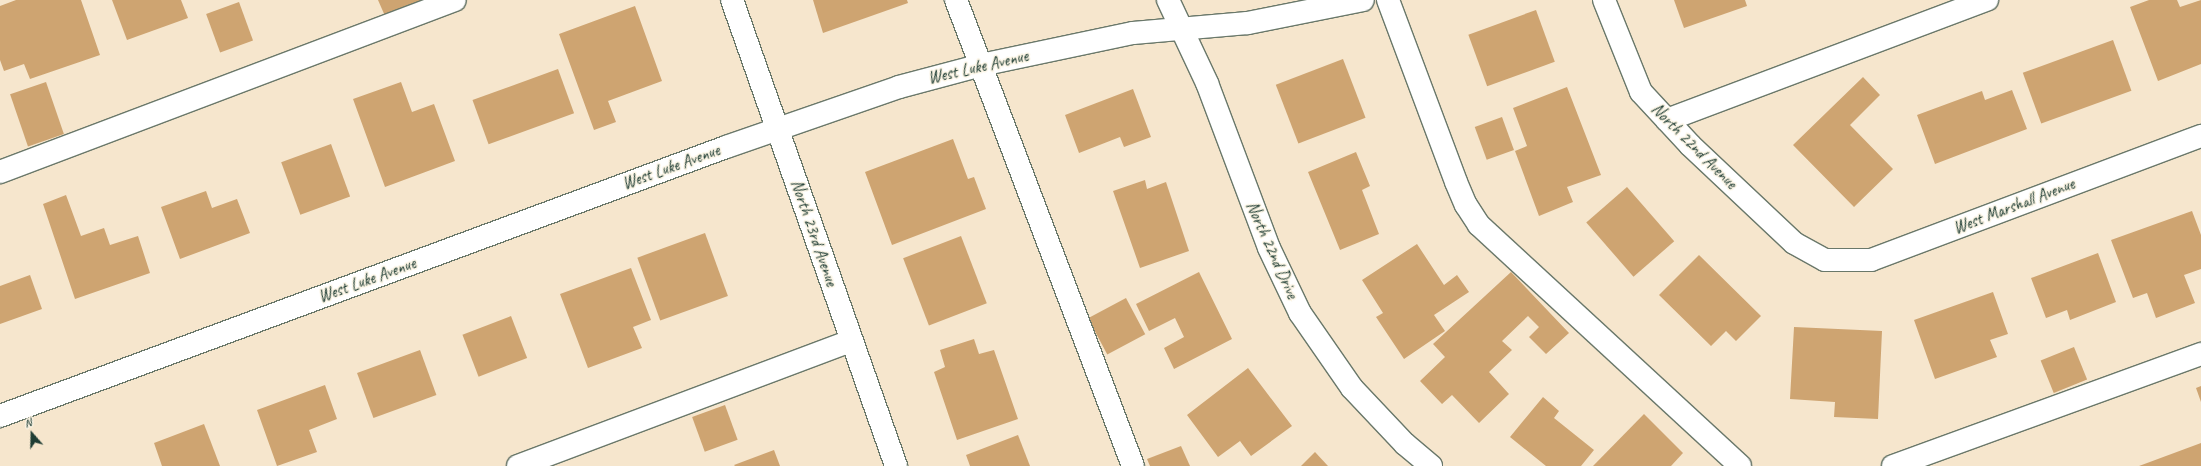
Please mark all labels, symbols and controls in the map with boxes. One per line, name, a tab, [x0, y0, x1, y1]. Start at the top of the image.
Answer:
street label: West Luke Avenue	[926, 46, 1030, 88]
street label: North 22nd Avenue	[1647, 99, 1741, 193]
street label: West Luke Avenue	[620, 140, 722, 194]
street label: West Marshall Avenue	[1950, 173, 2078, 239]
street label: North 23rd Avenue	[786, 177, 842, 289]
street label: North 22nd Drive	[1242, 198, 1302, 302]
street label: West Luke Avenue	[316, 253, 418, 307]
north arrow	[12, 414, 52, 454]
text: N	[22, 415, 33, 430]

